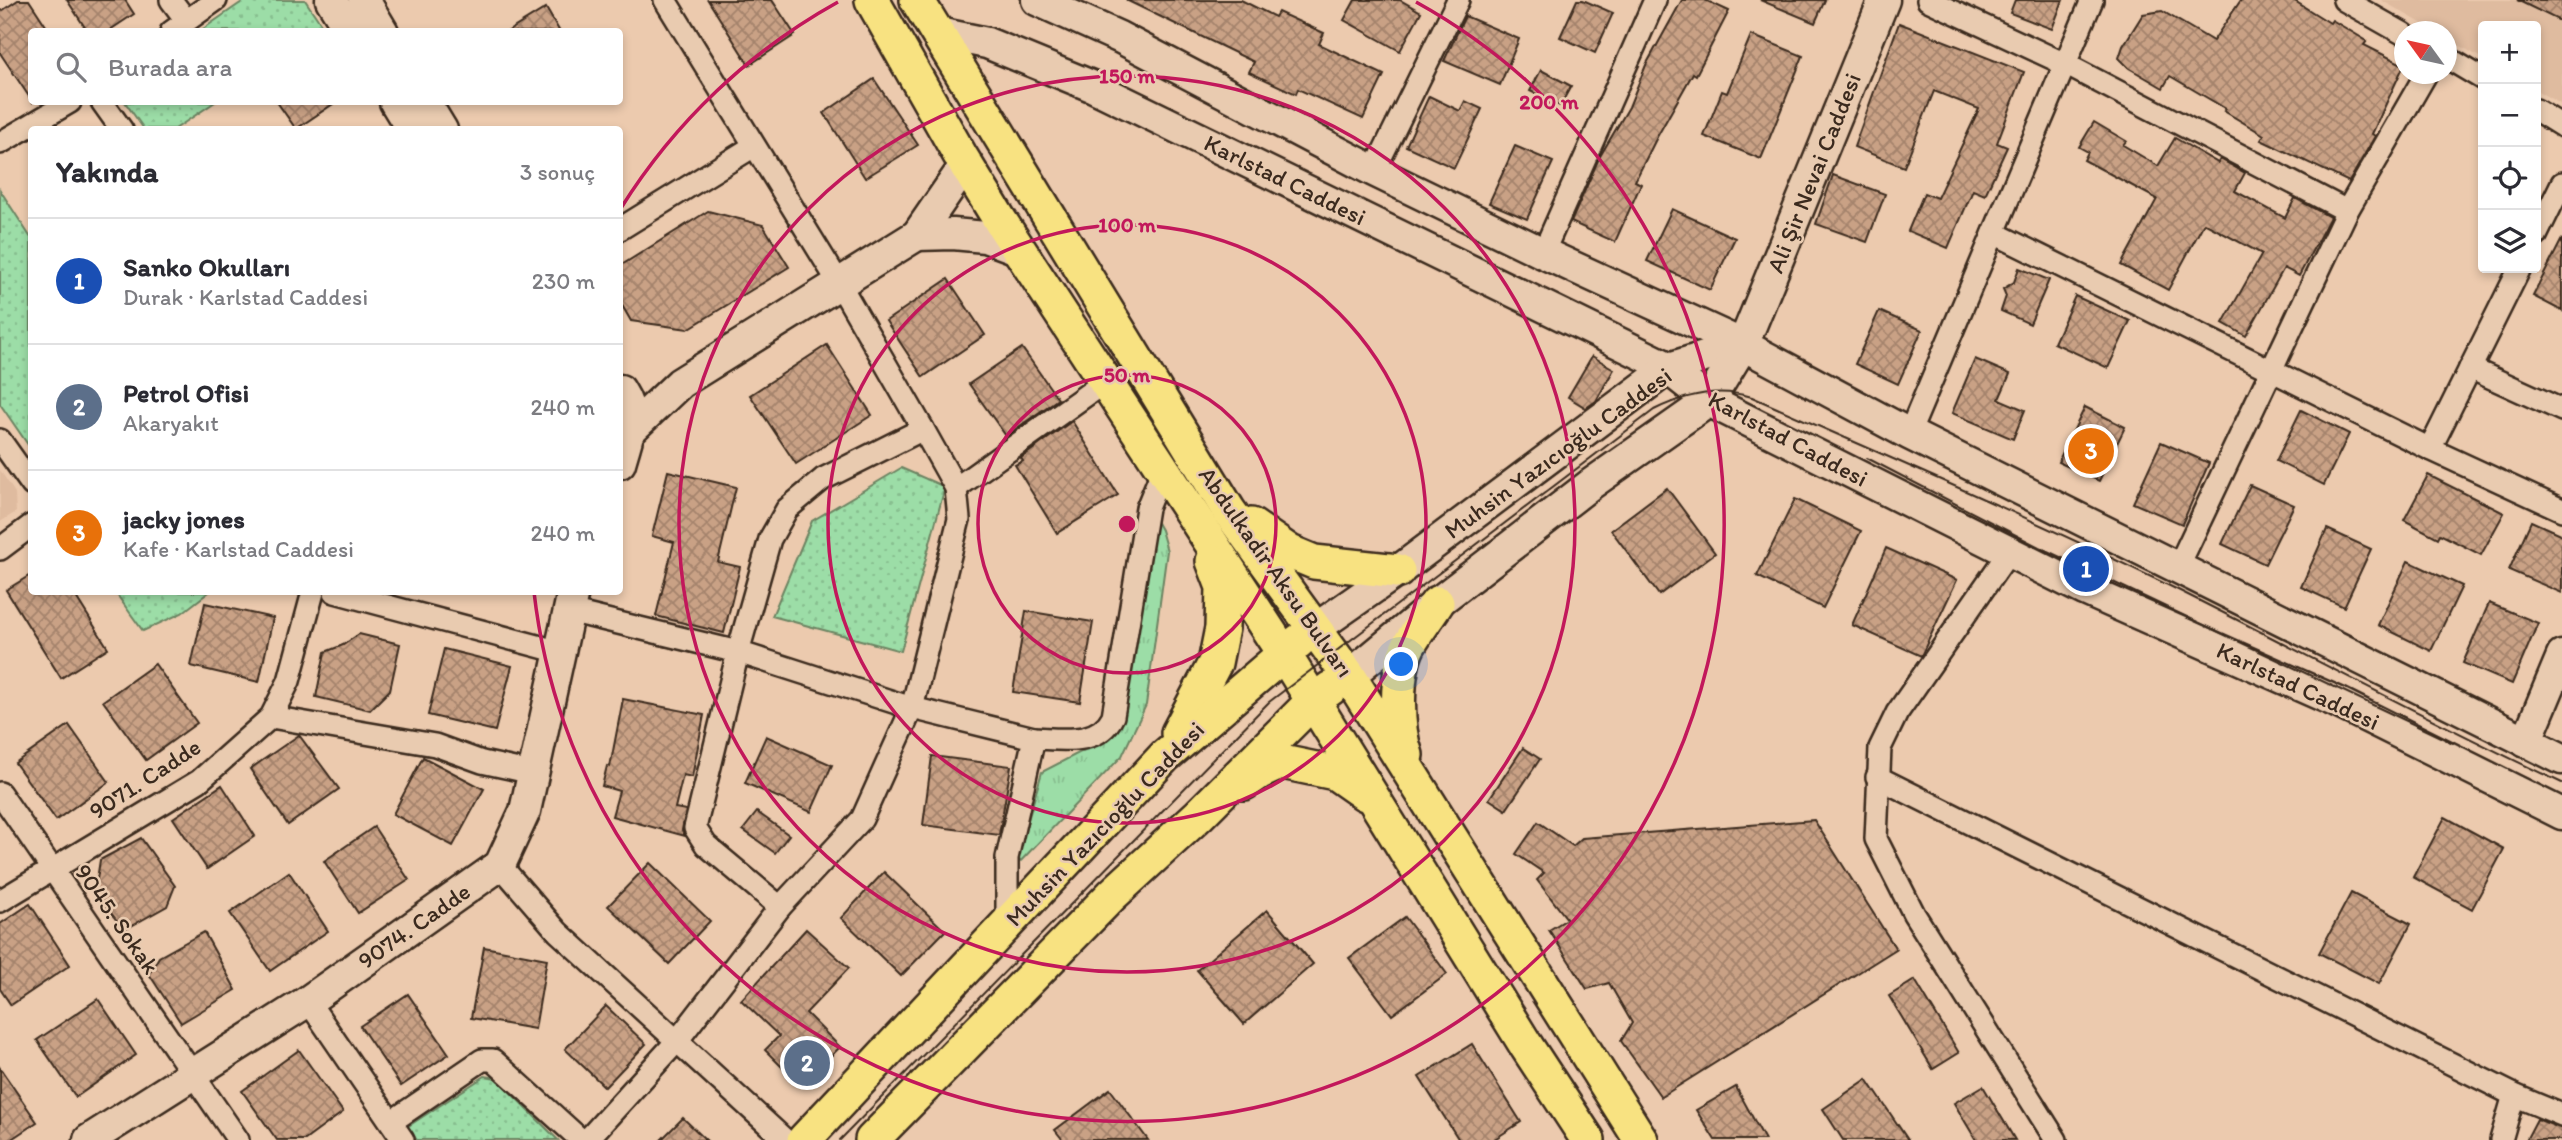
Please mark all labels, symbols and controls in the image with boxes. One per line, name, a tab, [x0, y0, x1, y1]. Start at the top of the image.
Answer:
north arrow	[2394, 21, 2457, 84]
map controls	[2478, 21, 2541, 273]
button: +	[2478, 21, 2541, 84]
search box	[28, 28, 623, 105]
icon: search	[52, 48, 90, 86]
text: Burada ara	[108, 51, 232, 83]
text: 150 m	[1099, 63, 1155, 88]
street label: Ali Şir Nevai Caddesi	[1760, 69, 1867, 277]
button: −	[2478, 84, 2541, 147]
text: 200 m	[1519, 89, 1579, 114]
street label: Karlstad Caddesi	[1200, 128, 1371, 231]
button: locate	[2478, 147, 2541, 210]
text: Yakında	[56, 153, 158, 190]
text: 3 sonuç	[520, 158, 595, 186]
button: layers	[2478, 210, 2541, 273]
text: 100 m	[1098, 212, 1156, 237]
text: Sanko Okulları	[123, 251, 290, 283]
text: 1	[74, 267, 84, 295]
text: 230 m	[532, 267, 595, 295]
text: Durak · Karlstad Caddesi	[123, 283, 368, 311]
street label: Muhsin Yazıcıoğlu Caddesi	[1438, 360, 1677, 545]
text: 50 m	[1104, 362, 1151, 387]
text: Petrol Ofisi	[123, 377, 249, 409]
street label: Karlstad Caddesi	[1704, 384, 1873, 493]
text: 2	[73, 393, 85, 421]
text: 240 m	[530, 393, 595, 421]
text: Akaryakıt	[123, 409, 219, 437]
pin: 3	[2068, 425, 2114, 477]
street label: Abdulkadir Aksu Bulvarı	[1193, 461, 1360, 682]
text: jacky jones	[123, 503, 245, 535]
centre of rings	[1115, 512, 1139, 536]
text: 3	[73, 519, 85, 547]
text: 240 m	[530, 519, 595, 547]
text: Kafe · Karlstad Caddesi	[123, 535, 354, 563]
pin: 1	[2063, 543, 2109, 595]
street label: Karlstad Caddesi	[2212, 635, 2384, 736]
your location	[1384, 647, 1418, 681]
street label: Muhsin Yazıcıoğlu Caddesi	[999, 715, 1210, 932]
street label: 9071. Cadde	[84, 732, 206, 825]
street label: 9045. Sokak	[69, 858, 166, 979]
street label: 9074. Cadde	[352, 876, 475, 975]
pin: 2	[784, 1037, 830, 1089]

